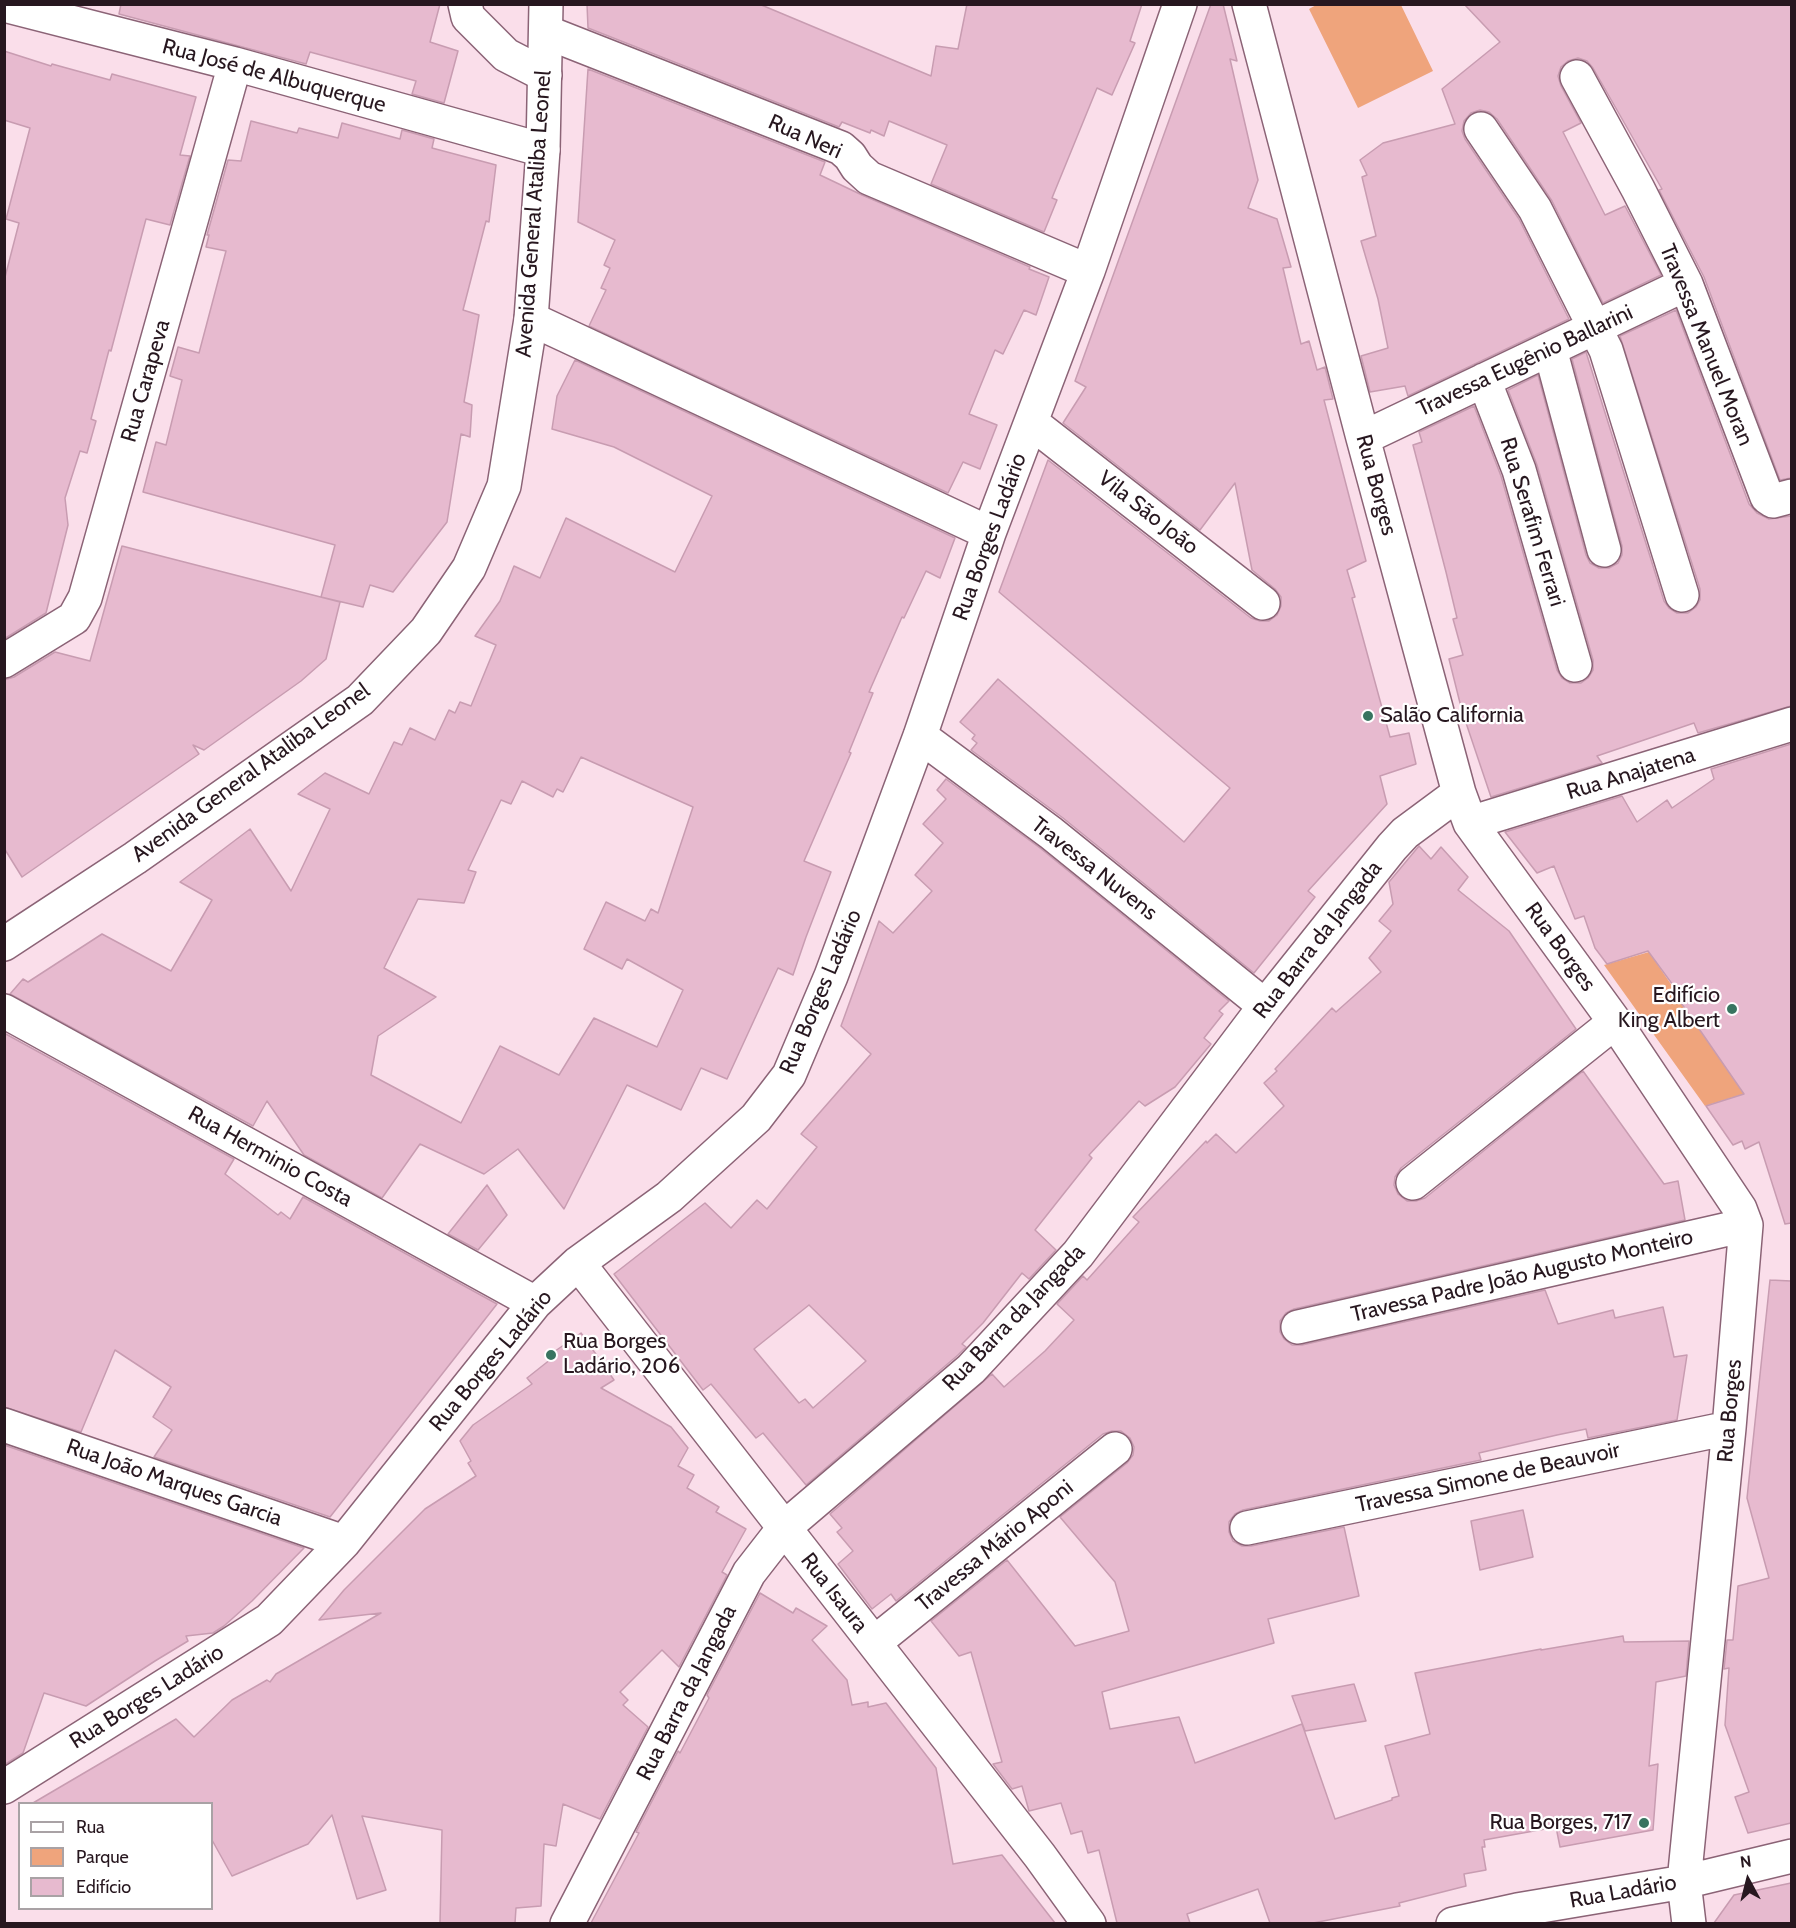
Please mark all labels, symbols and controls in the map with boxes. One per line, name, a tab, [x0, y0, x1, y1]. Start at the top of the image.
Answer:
street label: Rua José de Albuquerque	[159, 33, 389, 119]
street label: Avenida General Ataliba Leonel	[511, 70, 557, 358]
street label: Rua Neri	[764, 109, 846, 165]
street label: Travessa Manuel Moran	[1653, 240, 1759, 450]
street label: Travessa Eugênio Ballarini	[1413, 299, 1637, 423]
street label: Rua Carapeva	[116, 317, 176, 445]
street label: Rua Borges	[1350, 432, 1402, 538]
street label: Rua Serafim Ferrari	[1494, 434, 1570, 610]
street label: Rua Borges Ladário	[947, 450, 1033, 624]
street label: Vila São João	[1092, 466, 1204, 560]
street label: Avenida General Ataliba Leonel	[127, 678, 375, 868]
place label: Salão California	[1380, 703, 1524, 729]
marker: Salão California	[1361, 709, 1375, 723]
street label: Rua Anajatena	[1564, 742, 1698, 806]
street label: Travessa Nuvens	[1026, 812, 1162, 926]
street label: Rua Barra da Jangada	[1248, 856, 1388, 1024]
street label: Rua Borges	[1519, 897, 1601, 997]
street label: Rua Borges Ladário	[774, 906, 868, 1078]
place label: Edifício King Albert	[1618, 983, 1720, 1034]
marker: Edifício King Albert	[1725, 1002, 1739, 1016]
street label: Rua Herminio Costa	[183, 1101, 357, 1213]
street label: Travessa Padre João Augusto Monteiro	[1349, 1224, 1695, 1328]
street label: Rua Barra da Jangada	[937, 1239, 1091, 1397]
street label: Rua Borges Ladário	[424, 1285, 558, 1437]
place label: Rua Borges Ladário, 206	[563, 1329, 680, 1380]
marker: Rua Borges Ladário, 206	[544, 1348, 558, 1362]
street label: Rua Borges	[1712, 1358, 1748, 1464]
street label: Rua João Marques Garcia	[63, 1434, 285, 1532]
street label: Travessa Simone de Beauvoir	[1354, 1437, 1622, 1519]
street label: Travessa Mário Aponi	[911, 1475, 1079, 1617]
street label: Rua Isaura	[795, 1548, 873, 1638]
street label: Rua Barra da Jangada	[631, 1601, 743, 1785]
street label: Rua Borges Ladário	[65, 1639, 229, 1755]
legend	[18, 1802, 213, 1910]
place label: Rua Borges, 717	[1490, 1810, 1632, 1836]
text: Rua	[76, 1816, 105, 1838]
marker: Rua Borges, 717	[1637, 1816, 1651, 1830]
text: Parque	[76, 1846, 129, 1868]
north arrow	[1718, 1850, 1778, 1910]
text: N	[1739, 1852, 1753, 1872]
street label: Rua Ladário	[1567, 1870, 1679, 1914]
text: Edifício	[76, 1876, 131, 1898]

